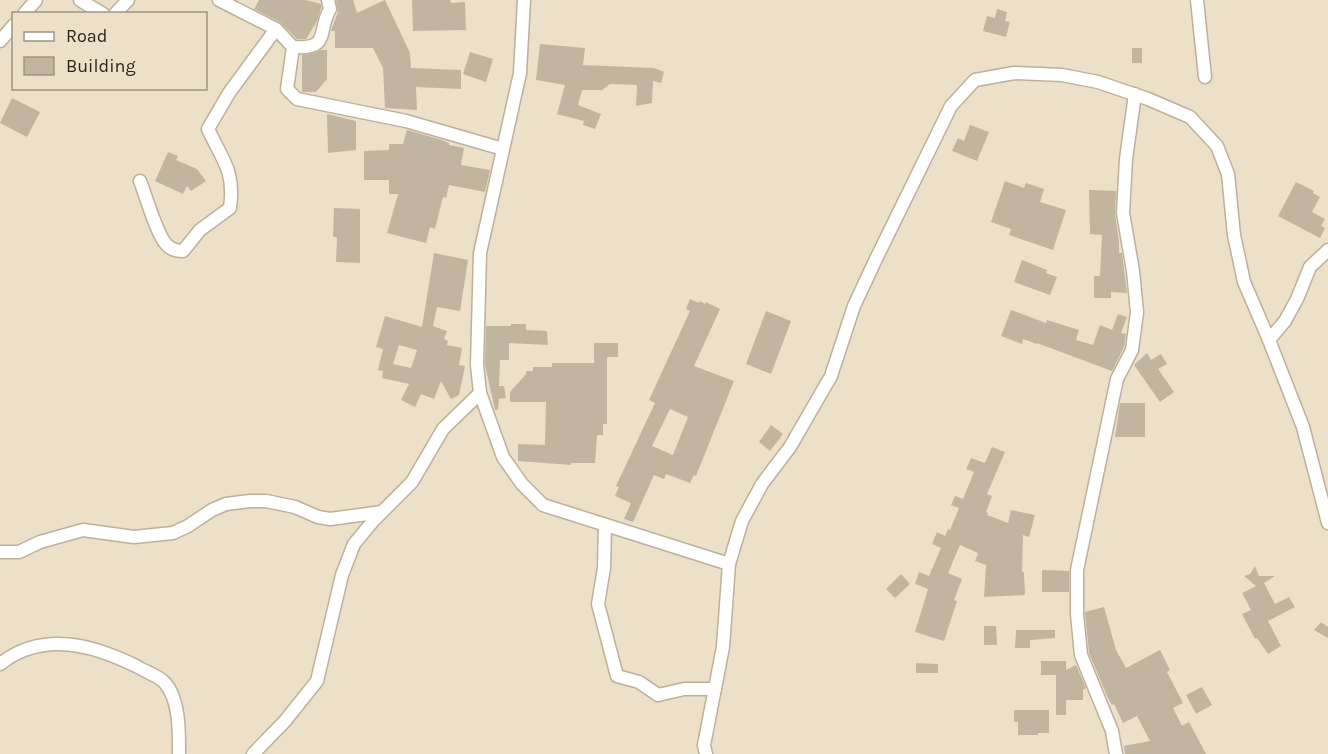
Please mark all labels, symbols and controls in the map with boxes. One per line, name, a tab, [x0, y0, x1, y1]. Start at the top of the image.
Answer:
legend	[12, 12, 207, 90]
text: Road	[66, 25, 107, 47]
text: Building	[66, 55, 136, 77]

